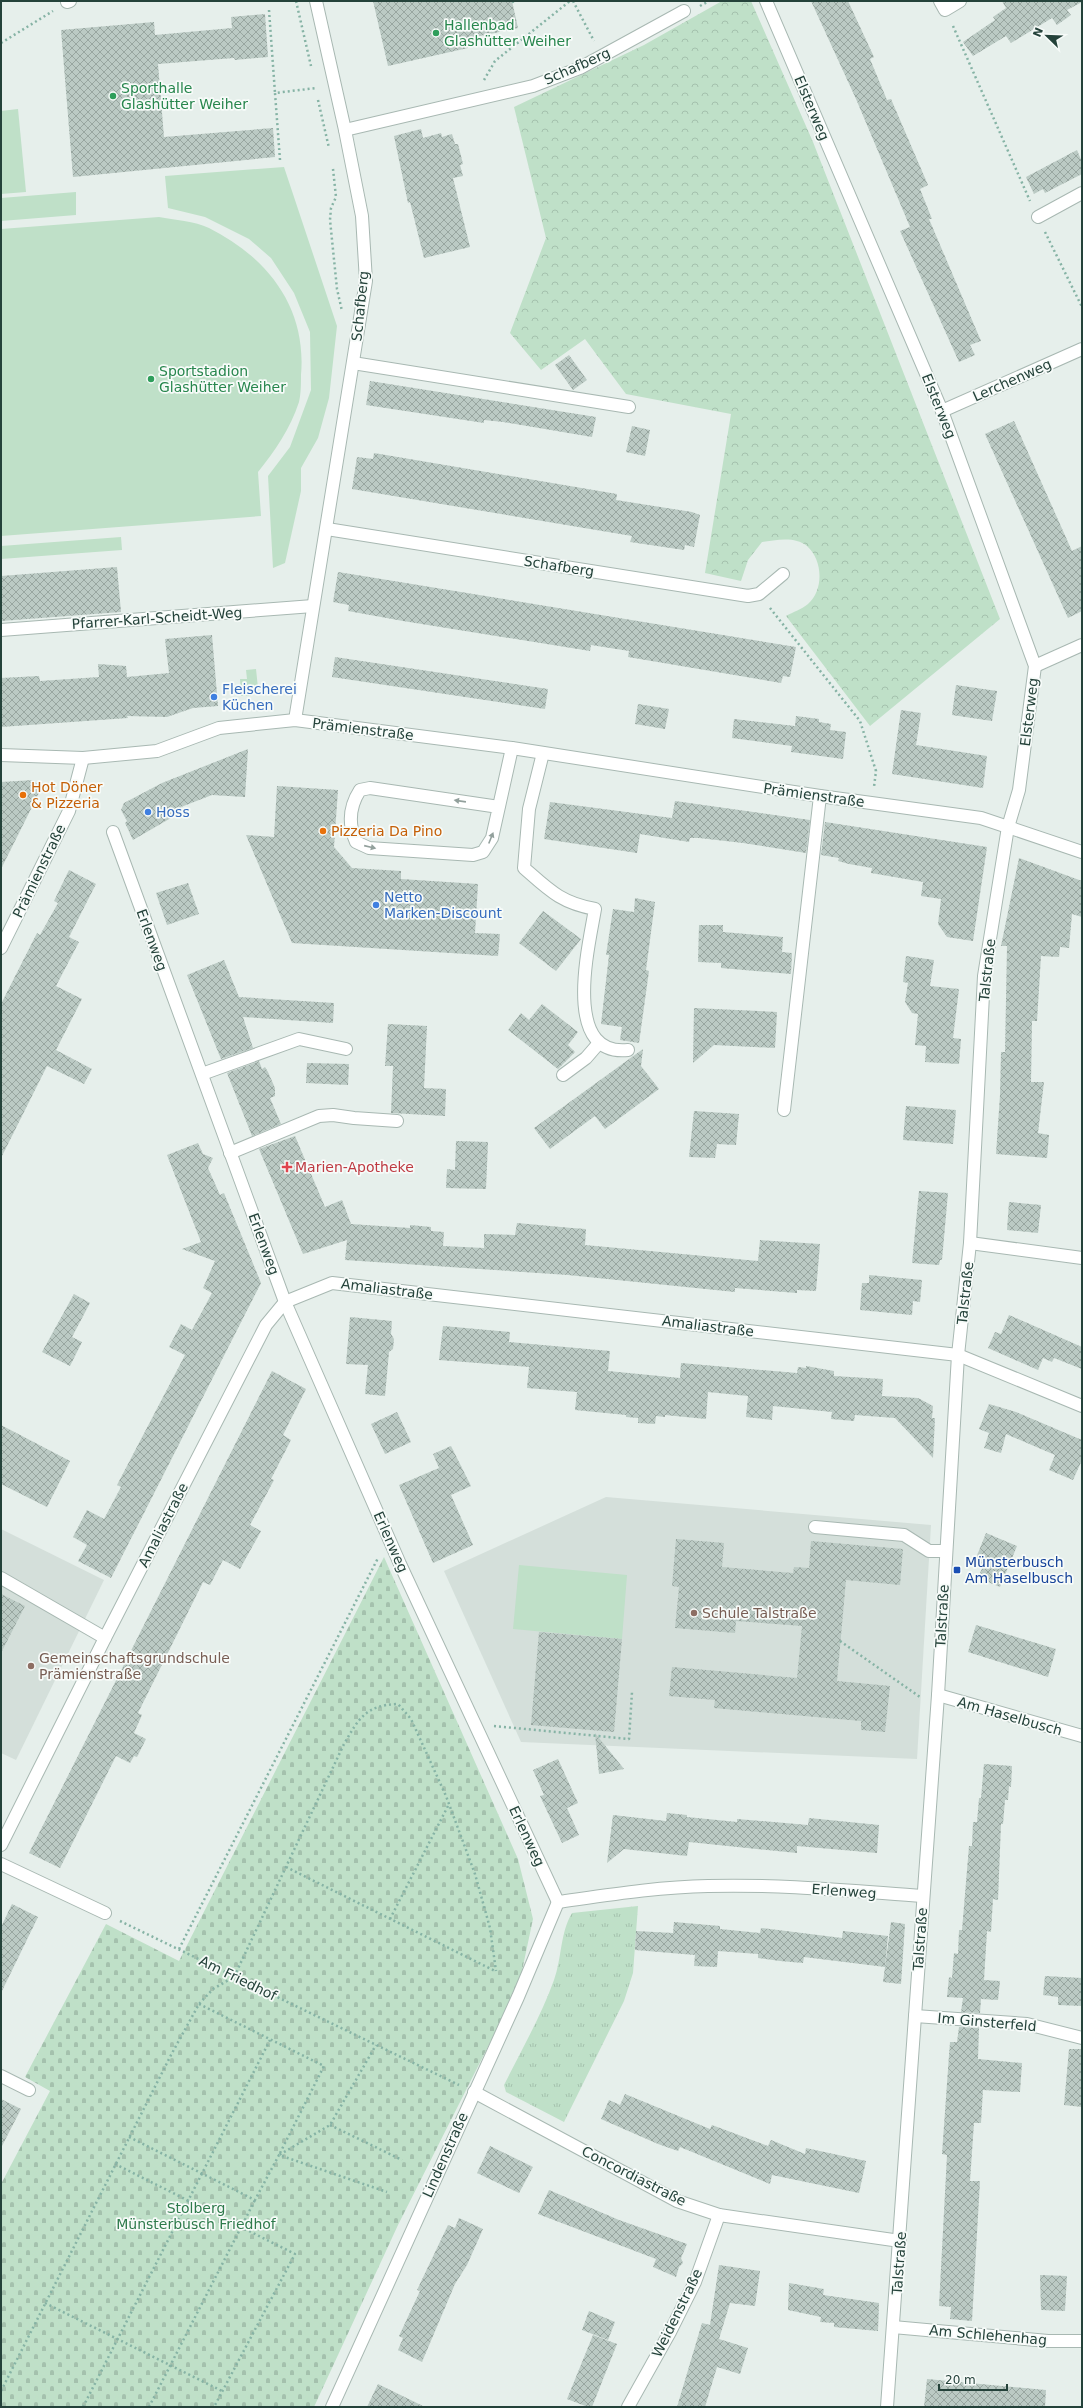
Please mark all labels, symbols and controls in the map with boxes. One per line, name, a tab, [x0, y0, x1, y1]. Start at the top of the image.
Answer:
north arrow	[1027, 16, 1067, 56]
place label: Hallenbad Glashütter Weiher	[444, 17, 571, 49]
text: N	[1030, 26, 1046, 39]
marker: Hallenbad Glashütter Weiher	[431, 28, 441, 38]
street label: Schafberg	[541, 44, 613, 88]
street label: Elsterweg	[791, 73, 833, 143]
place label: Sporthalle Glashütter Weiher	[121, 80, 248, 112]
marker: Sporthalle Glashütter Weiher	[108, 91, 118, 101]
street label: Schafberg	[348, 270, 372, 342]
street label: Lerchenweg	[970, 355, 1054, 405]
place label: Sportstadion Glashütter Weiher	[159, 363, 286, 395]
street label: Elsterweg	[919, 371, 959, 441]
marker: Sportstadion Glashütter Weiher	[146, 374, 156, 384]
street label: Schafberg	[523, 553, 595, 579]
street label: Pfarrer-Karl-Scheidt-Weg	[71, 604, 243, 632]
street label: Elsterweg	[1017, 677, 1041, 747]
place label: Fleischerei Küchen	[222, 681, 297, 713]
marker: Fleischerei Küchen	[209, 692, 219, 702]
street label: Prämienstraße	[311, 715, 415, 743]
place label: Hot Döner & Pizzeria	[31, 779, 103, 811]
street label: Prämienstraße	[762, 780, 866, 810]
marker: Hot Döner & Pizzeria	[18, 790, 28, 800]
one-way arrow	[454, 798, 466, 804]
place label: Hoss	[156, 804, 190, 820]
marker: Hoss	[143, 807, 153, 817]
street label: Prämienstraße	[9, 822, 69, 920]
place label: Pizzeria Da Pino	[331, 823, 442, 839]
marker: Pizzeria Da Pino	[318, 826, 328, 836]
one-way arrow	[488, 831, 494, 843]
one-way arrow	[364, 845, 376, 851]
place label: Netto Marken-Discount	[384, 889, 503, 921]
marker: Netto Marken-Discount	[371, 900, 381, 910]
street label: Erlenweg	[133, 907, 171, 973]
street label: Talstraße	[976, 938, 998, 1003]
place label: Marien-Apotheke	[295, 1159, 414, 1175]
marker: Marien-Apotheke	[282, 1162, 292, 1172]
street label: Erlenweg	[245, 1211, 283, 1277]
street label: Talstraße	[954, 1261, 976, 1326]
street label: Amaliastraße	[340, 1275, 434, 1303]
street label: Amaliastraße	[661, 1312, 755, 1340]
street label: Amaliastraße	[135, 1480, 191, 1570]
street label: Erlenweg	[370, 1509, 412, 1575]
place label: Münsterbusch Am Haselbusch	[965, 1554, 1073, 1586]
marker: Münsterbusch Am Haselbusch	[952, 1565, 962, 1575]
street label: Talstraße	[932, 1584, 952, 1649]
place label: Schule Talstraße	[702, 1605, 817, 1621]
marker: Schule Talstraße	[689, 1608, 699, 1618]
place label: Gemeinschaftsgrundschule Prämienstraße	[39, 1650, 230, 1682]
marker: Gemeinschaftsgrundschule Prämienstraße	[26, 1661, 36, 1671]
street label: Am Haselbusch	[956, 1693, 1064, 1739]
street label: Erlenweg	[506, 1803, 548, 1869]
street label: Erlenweg	[811, 1881, 877, 1901]
street label: Talstraße	[910, 1907, 930, 1972]
street label: Am Friedhof	[197, 1952, 280, 2004]
street label: Im Ginsterfeld	[937, 2010, 1037, 2034]
street label: Lindenstraße	[419, 2110, 471, 2200]
street label: Concordiastraße	[579, 2143, 689, 2209]
park label: Stolberg Münsterbusch Friedhof	[116, 2200, 277, 2232]
street label: Talstraße	[889, 2231, 909, 2296]
street label: Weidenstraße	[649, 2266, 705, 2360]
street label: Am Schlehenhag	[928, 2322, 1048, 2348]
scale bar	[939, 2366, 1007, 2392]
text: 20 m	[945, 2373, 976, 2387]

